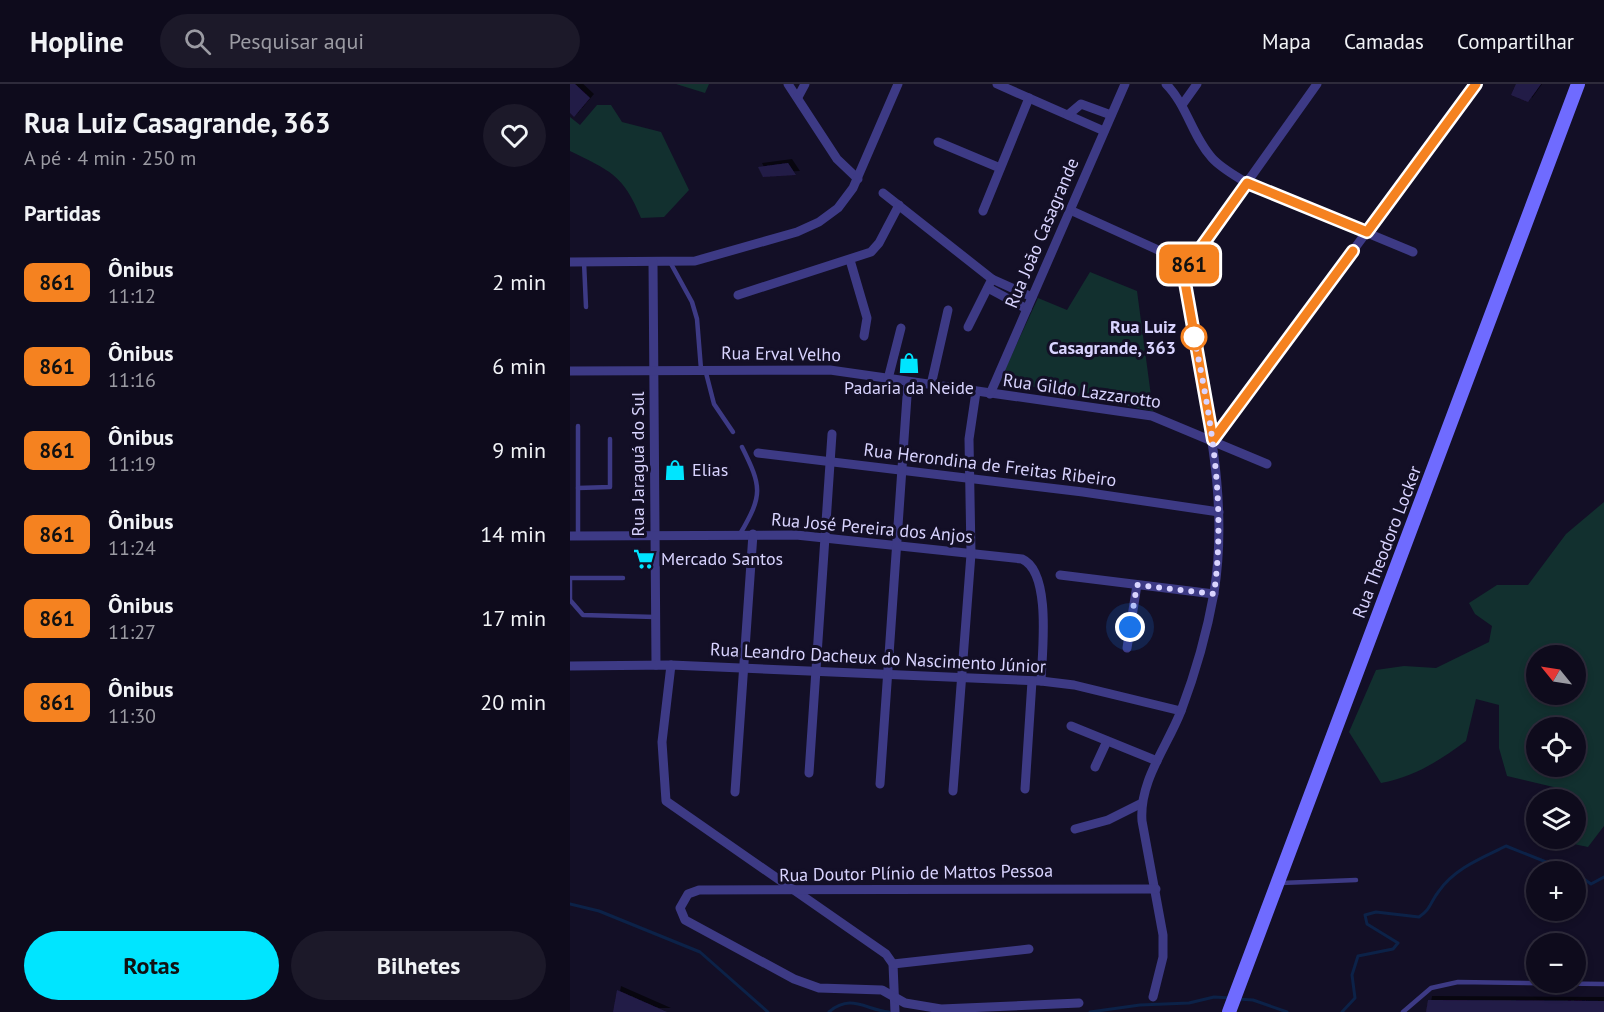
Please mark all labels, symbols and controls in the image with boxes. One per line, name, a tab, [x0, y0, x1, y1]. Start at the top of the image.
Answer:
search box	[160, 14, 580, 68]
text: Hopline	[30, 23, 124, 60]
icon: search	[181, 25, 214, 58]
text: Pesquisar aqui	[229, 27, 364, 55]
text: Mapa	[1262, 28, 1311, 55]
text: Camadas	[1344, 28, 1424, 55]
text: Compartilhar	[1457, 28, 1574, 55]
text: Rua Luiz Casagrande, 363	[24, 104, 331, 141]
button: heart	[483, 104, 546, 167]
text: A pé · 4 min · 250 m	[24, 145, 196, 171]
street label: Rua João Casagrande	[999, 154, 1084, 311]
text: Partidas	[24, 199, 101, 227]
line badge: 861	[1154, 244, 1224, 284]
text: 861	[1171, 251, 1207, 278]
text: Ônibus	[108, 255, 174, 283]
text: 2 min	[492, 268, 546, 296]
text: 861	[39, 269, 75, 296]
text: 11:12	[108, 283, 156, 309]
place label: Rua Luiz Casagrande, 363	[1049, 315, 1176, 359]
marker: Rua Luiz Casagrande, 363	[1181, 324, 1207, 350]
text: Ônibus	[108, 339, 174, 367]
street label: Rua Erval Velho	[721, 341, 841, 366]
shop icon: Padaria da Neide	[897, 351, 921, 375]
text: 6 min	[492, 352, 546, 380]
text: 861	[39, 353, 75, 380]
text: 11:16	[108, 367, 156, 393]
street label: Rua Gildo Lazzarotto	[1001, 368, 1163, 413]
place label: Padaria da Neide	[844, 376, 974, 399]
street label: Rua Jaraguá do Sul	[626, 391, 649, 536]
text: Ônibus	[108, 423, 174, 451]
text: 9 min	[492, 436, 546, 464]
text: 861	[39, 437, 75, 464]
street label: Rua Herondina de Freitas Ribeiro	[862, 438, 1118, 491]
text: 11:19	[108, 451, 156, 477]
shop icon: Elias	[663, 458, 687, 482]
place label: Elias	[692, 458, 728, 481]
street label: Rua Theodoro Locker	[1347, 462, 1426, 621]
text: Ônibus	[108, 507, 174, 535]
street label: Rua José Pereira dos Anjos	[770, 507, 974, 548]
text: 14 min	[480, 520, 546, 548]
text: 861	[39, 521, 75, 548]
text: 11:24	[108, 535, 156, 561]
supermarket icon: Mercado Santos	[632, 547, 656, 571]
place label: Mercado Santos	[661, 547, 783, 570]
text: Ônibus	[108, 591, 174, 619]
text: 17 min	[482, 604, 546, 632]
text: 861	[39, 605, 75, 632]
your location	[1115, 612, 1145, 642]
text: 11:27	[108, 619, 156, 645]
street label: Rua Leandro Dacheux do Nascimento Júnior	[709, 637, 1047, 678]
north arrow	[1526, 645, 1586, 705]
map controls	[1526, 645, 1586, 993]
text: Ônibus	[108, 675, 174, 703]
text: 20 min	[480, 688, 546, 716]
text: 861	[39, 689, 75, 716]
text: 11:30	[108, 703, 156, 729]
button: locate	[1526, 717, 1586, 777]
button: layers	[1526, 789, 1586, 849]
street label: Rua Doutor Plínio de Mattos Pessoa	[779, 859, 1053, 886]
button: +	[1526, 861, 1586, 921]
button: Rotas	[24, 931, 279, 1000]
button: Bilhetes	[291, 931, 546, 1000]
button: −	[1526, 933, 1586, 993]

